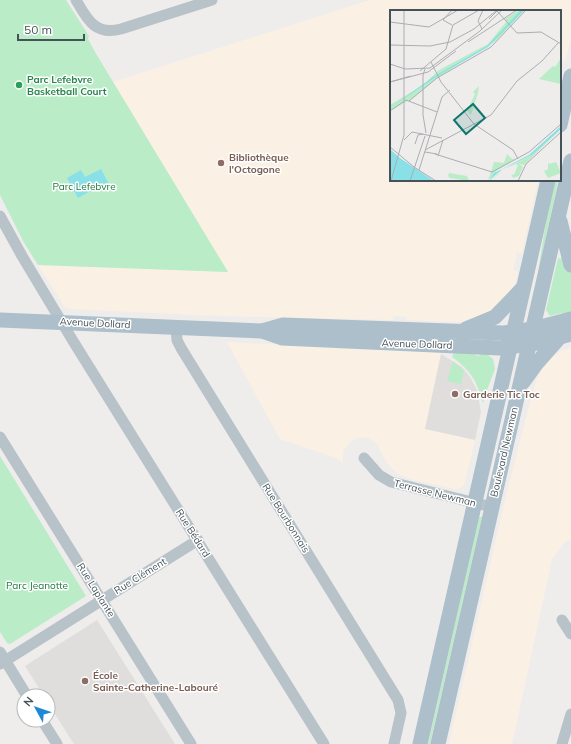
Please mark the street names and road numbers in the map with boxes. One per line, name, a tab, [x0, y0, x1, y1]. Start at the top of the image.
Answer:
street label: Avenue Dollard	[59, 315, 131, 331]
street label: Avenue Dollard	[381, 336, 453, 352]
street label: Boulevard Newman	[487, 406, 521, 498]
street label: Terrasse Newman	[393, 477, 477, 510]
street label: Rue Bourbonnais	[259, 481, 313, 555]
street label: Rue Bédard	[173, 506, 213, 560]
street label: Rue Clément	[112, 555, 169, 597]
street label: Rue Laplante	[74, 561, 118, 619]

